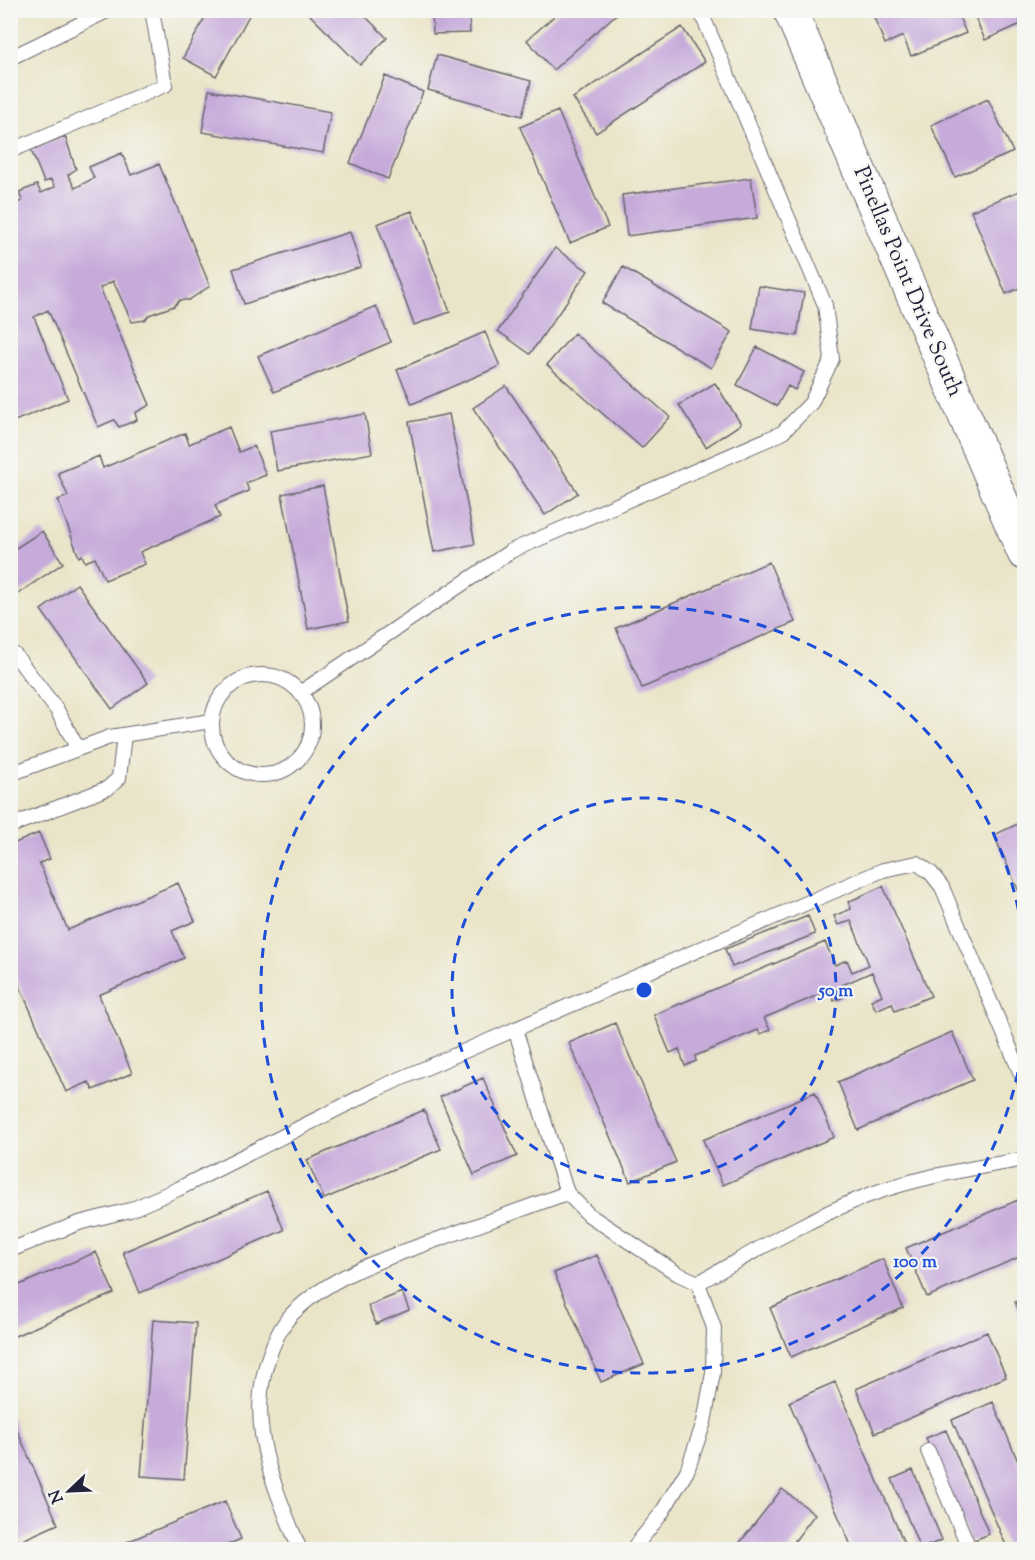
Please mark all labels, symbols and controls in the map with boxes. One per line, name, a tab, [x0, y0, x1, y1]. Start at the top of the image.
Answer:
street label: Pinellas Point Drive South	[844, 162, 970, 402]
text: 50 m	[817, 979, 853, 1005]
centre of rings	[634, 980, 654, 1000]
text: 100 m	[893, 1250, 937, 1276]
north arrow	[39, 1461, 99, 1521]
text: N	[44, 1485, 71, 1506]

